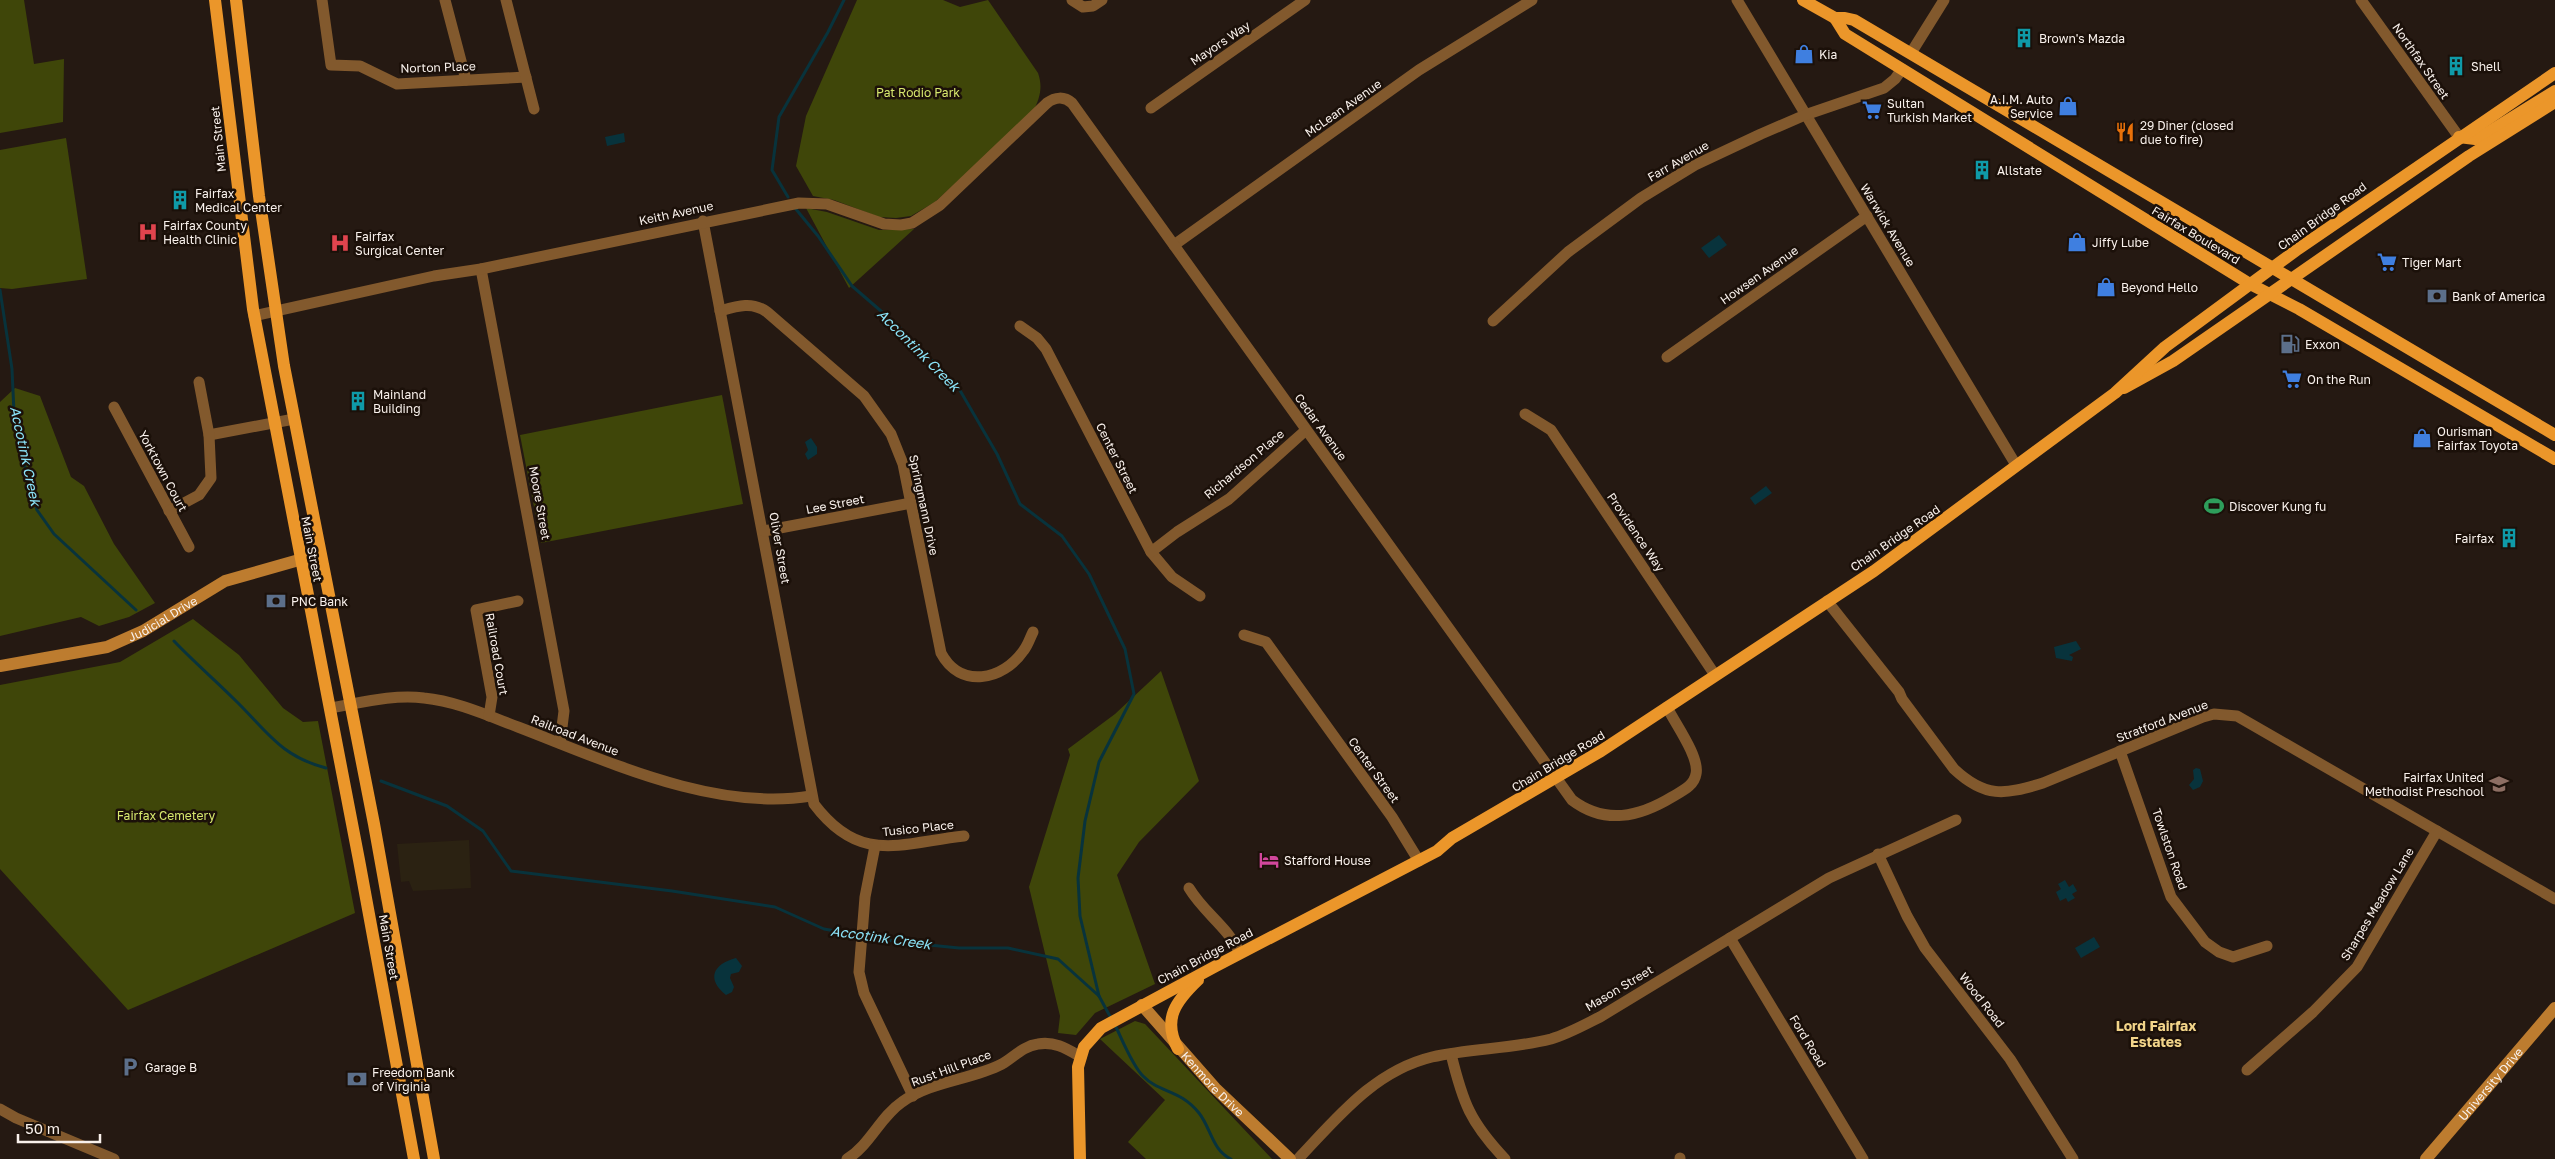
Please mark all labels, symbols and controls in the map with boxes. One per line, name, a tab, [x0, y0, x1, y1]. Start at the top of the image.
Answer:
street label: Mayors Way	[1187, 17, 1253, 68]
street label: Northfax Street	[2389, 20, 2453, 102]
building icon: Brown's Mazda	[2013, 27, 2035, 49]
place label: Brown's Mazda	[2039, 31, 2125, 46]
shop icon: Kia	[1793, 43, 1815, 65]
place label: Kia	[1819, 47, 1837, 62]
building icon: Shell	[2445, 55, 2467, 77]
street label: Norton Place	[400, 58, 476, 76]
place label: Shell	[2471, 59, 2501, 74]
street label: McLean Avenue	[1302, 76, 1384, 140]
park label: Pat Rodio Park	[876, 85, 960, 100]
place label: A.I.M. Auto Service	[1990, 92, 2053, 121]
shop icon: A.I.M. Auto Service	[2057, 95, 2079, 117]
place label: Sultan Turkish Market	[1887, 96, 1972, 125]
supermarket icon: Sultan Turkish Market	[1861, 99, 1883, 121]
street label: Main Street	[207, 105, 229, 173]
place label: 29 Diner (closed due to fire)	[2140, 118, 2234, 147]
restaurant icon: 29 Diner (closed due to fire)	[2114, 121, 2136, 143]
street label: Farr Avenue	[1645, 137, 1711, 185]
building icon: Allstate	[1971, 159, 1993, 181]
place label: Allstate	[1997, 163, 2042, 178]
street label: Chain Bridge Road	[2275, 179, 2369, 253]
street label: Warwick Avenue	[1857, 181, 1919, 269]
place label: Fairfax Medical Center	[195, 186, 282, 215]
building icon: Fairfax Medical Center	[169, 189, 191, 211]
street label: Keith Avenue	[637, 198, 715, 228]
street label: Fairfax Boulevard	[2149, 203, 2243, 267]
place label: Fairfax County Health Clinic	[163, 218, 247, 247]
hospital icon: Fairfax County Health Clinic	[137, 221, 159, 243]
place label: Fairfax Surgical Center	[355, 229, 444, 258]
shop icon: Jiffy Lube	[2066, 231, 2088, 253]
hospital icon: Fairfax Surgical Center	[329, 232, 351, 254]
place label: Jiffy Lube	[2092, 235, 2149, 250]
street label: Howsen Avenue	[1717, 242, 1801, 308]
supermarket icon: Tiger Mart	[2376, 251, 2398, 273]
place label: Tiger Mart	[2402, 255, 2462, 270]
shop icon: Beyond Hello	[2095, 276, 2117, 298]
place label: Beyond Hello	[2121, 280, 2198, 295]
bank icon: Bank of America	[2426, 285, 2448, 307]
place label: Bank of America	[2452, 289, 2545, 304]
water label: Accontink Creek	[874, 305, 965, 396]
fuel station icon: Exxon	[2279, 333, 2301, 355]
place label: Exxon	[2305, 337, 2340, 352]
supermarket icon: On the Run	[2281, 368, 2303, 390]
place label: On the Run	[2307, 372, 2371, 387]
place label: Mainland Building	[373, 387, 426, 416]
building icon: Mainland Building	[347, 390, 369, 412]
street label: Cedar Avenue	[1292, 391, 1350, 464]
water label: Accotink Creek	[7, 405, 45, 509]
street label: Center Street	[1093, 420, 1141, 496]
place label: Ourisman Fairfax Toyota	[2437, 424, 2518, 453]
street label: Richardson Place	[1201, 426, 1287, 502]
shop icon: Ourisman Fairfax Toyota	[2411, 427, 2433, 449]
street label: Yorktown Court	[135, 428, 191, 514]
street label: Springmann Drive	[906, 453, 942, 557]
street label: Moore Street	[526, 465, 554, 541]
street label: Providence Way	[1604, 490, 1668, 574]
street label: Lee Street	[805, 491, 866, 517]
sports icon: Discover Kung fu	[2203, 495, 2225, 517]
place label: Discover Kung fu	[2229, 499, 2326, 514]
street label: Chain Bridge Road	[1847, 501, 1943, 575]
street label: Oliver Street	[766, 511, 794, 585]
street label: Main Street	[298, 515, 326, 583]
building icon: Fairfax	[2498, 527, 2520, 549]
place label: Fairfax	[2455, 531, 2494, 546]
bank icon: PNC Bank	[265, 590, 287, 612]
street label: Judicial Drive	[125, 592, 200, 644]
place label: PNC Bank	[291, 594, 348, 609]
street label: Railroad Court	[482, 612, 512, 696]
street label: Stratford Avenue	[2114, 697, 2210, 745]
street label: Railroad Avenue	[529, 711, 621, 759]
street label: Chain Bridge Road	[1509, 727, 1607, 795]
street label: Center Street	[1345, 734, 1403, 806]
place label: Fairfax United Methodist Preschool	[2365, 770, 2484, 799]
school or university icon: Fairfax United Methodist Preschool	[2488, 773, 2510, 795]
street label: Towlston Road	[2149, 806, 2191, 892]
park label: Fairfax Cemetery	[117, 808, 216, 823]
street label: Tusico Place	[881, 817, 955, 839]
street label: Sharpes Meadow Lane	[2337, 845, 2417, 963]
hotel icon: Stafford House	[1258, 849, 1280, 871]
place label: Stafford House	[1284, 853, 1371, 868]
street label: Main Street	[376, 913, 402, 981]
water label: Accotink Creek	[830, 922, 934, 953]
street label: Chain Bridge Road	[1155, 924, 1255, 988]
street label: Mason Street	[1582, 962, 1656, 1014]
street label: Wood Road	[1956, 970, 2008, 1030]
street label: Ford Road	[1786, 1012, 1830, 1070]
district label: Lord Fairfax Estates	[2116, 1017, 2196, 1050]
street label: University Drive	[2455, 1044, 2526, 1123]
street label: Rust Hill Place	[909, 1047, 993, 1089]
street label: Kenmore Drive	[1178, 1048, 1248, 1119]
parking icon: Garage B	[119, 1056, 141, 1078]
place label: Garage B	[145, 1060, 197, 1075]
place label: Freedom Bank of Virginia	[372, 1065, 455, 1094]
bank icon: Freedom Bank of Virginia	[346, 1068, 368, 1090]
scale bar	[18, 1112, 100, 1144]
text: 50 m	[25, 1119, 60, 1137]

